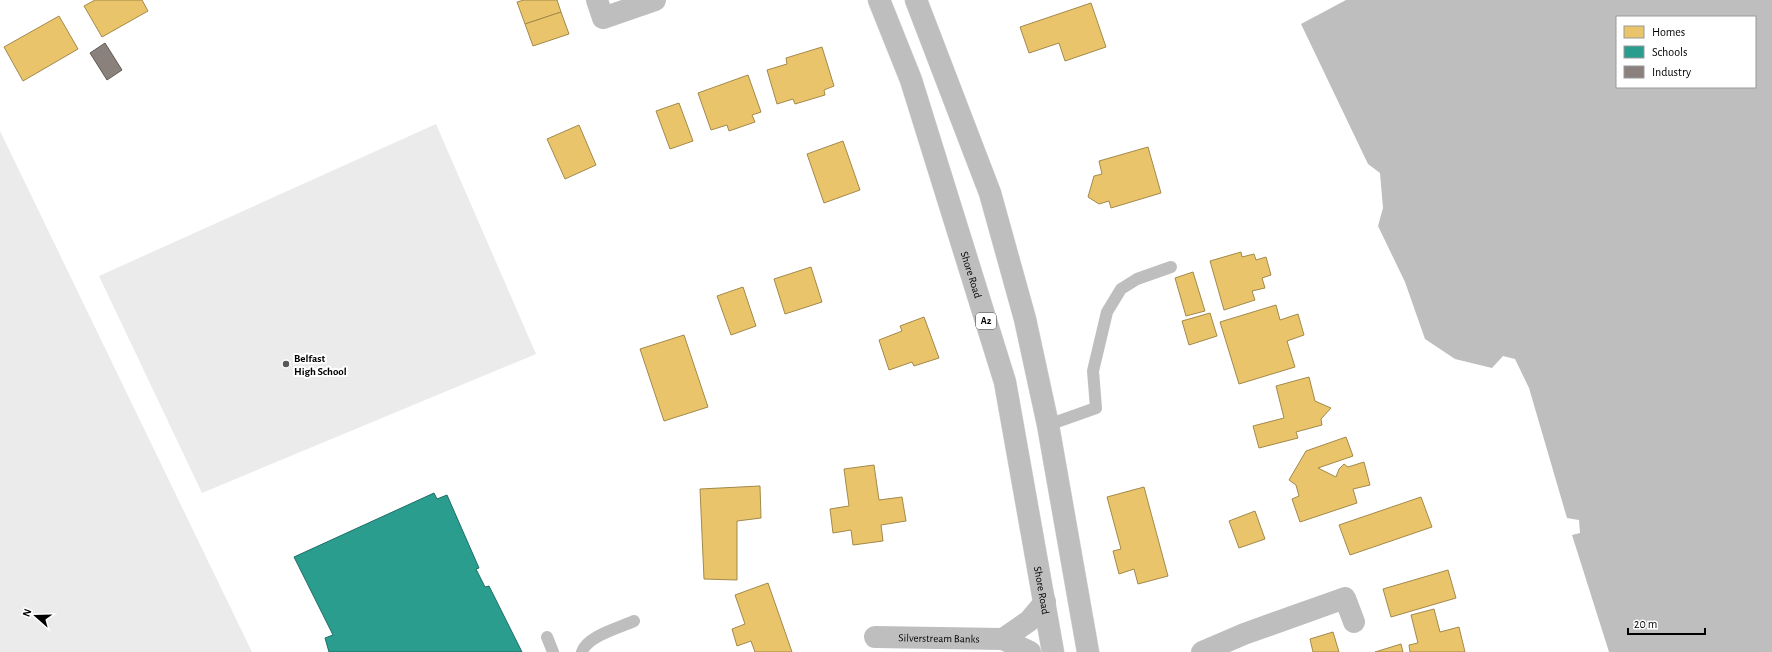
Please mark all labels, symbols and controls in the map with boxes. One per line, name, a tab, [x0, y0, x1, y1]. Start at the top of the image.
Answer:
legend	[1616, 16, 1756, 88]
text: Homes	[1652, 26, 1685, 38]
text: Schools	[1652, 46, 1687, 58]
text: Industry	[1652, 66, 1691, 79]
street label: Shore Road	[959, 250, 984, 300]
road number: A2	[976, 313, 996, 329]
place label: Belfast High School	[294, 353, 347, 377]
marker: Belfast High School	[281, 359, 291, 369]
street label: Shore Road	[1032, 565, 1052, 615]
north arrow	[16, 596, 56, 636]
text: N	[21, 607, 34, 618]
scale bar	[1628, 610, 1705, 636]
text: 20 m	[1634, 618, 1657, 630]
street label: Silverstream Banks	[898, 632, 980, 644]

